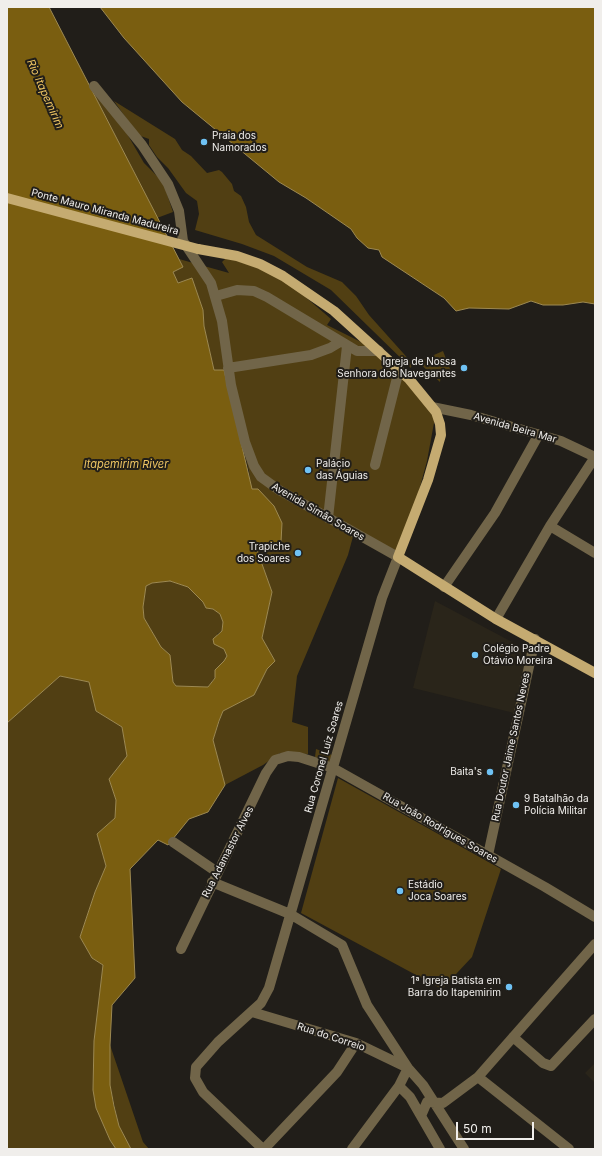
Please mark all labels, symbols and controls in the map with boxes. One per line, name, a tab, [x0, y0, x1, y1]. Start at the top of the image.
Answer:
water label: Rio Itapemirim	[24, 57, 66, 131]
place label: Praia dos Namorados	[212, 130, 267, 154]
marker: Praia dos Namorados	[199, 137, 209, 147]
street label: Ponte Mauro Miranda Madureira	[30, 187, 180, 237]
place label: Igreja de Nossa Senhora dos Navegantes	[337, 356, 456, 380]
marker: Igreja de Nossa Senhora dos Navegantes	[459, 363, 469, 373]
street label: Avenida Beira Mar	[472, 410, 558, 446]
water label: Itapemirim River	[84, 458, 168, 472]
place label: Palácio das Águias	[316, 458, 368, 482]
marker: Palácio das Águias	[303, 465, 313, 475]
street label: Avenida Simão Soares	[269, 481, 367, 543]
place label: Trapiche dos Soares	[237, 541, 290, 564]
marker: Trapiche dos Soares	[293, 548, 303, 558]
place label: Colégio Padre Otávio Moreira	[483, 643, 553, 666]
marker: Colégio Padre Otávio Moreira	[470, 650, 480, 660]
street label: Rua Doutor Jaime Santos Neves	[489, 672, 533, 822]
street label: Rua Coronel Luiz Soares	[302, 700, 346, 814]
place label: Baita's	[450, 766, 482, 778]
marker: Baita's	[485, 767, 495, 777]
street label: Rua João Rodrigues Soares	[380, 790, 500, 866]
place label: 9 Batalhão da Polícia Militar	[524, 793, 589, 816]
marker: 9 Batalhão da Polícia Militar	[511, 800, 521, 810]
street label: Rua Adamastor Alves	[200, 804, 256, 900]
place label: Estádio Joca Soares	[408, 879, 467, 902]
marker: Estádio Joca Soares	[395, 886, 405, 896]
place label: 1ª Igreja Batista em Barra do Itapemirim	[408, 975, 501, 998]
marker: 1ª Igreja Batista em Barra do Itapemirim	[504, 982, 514, 992]
street label: Rua do Correio	[295, 1020, 367, 1054]
scale bar	[458, 1114, 536, 1140]
text: 50 m	[463, 1121, 492, 1136]

